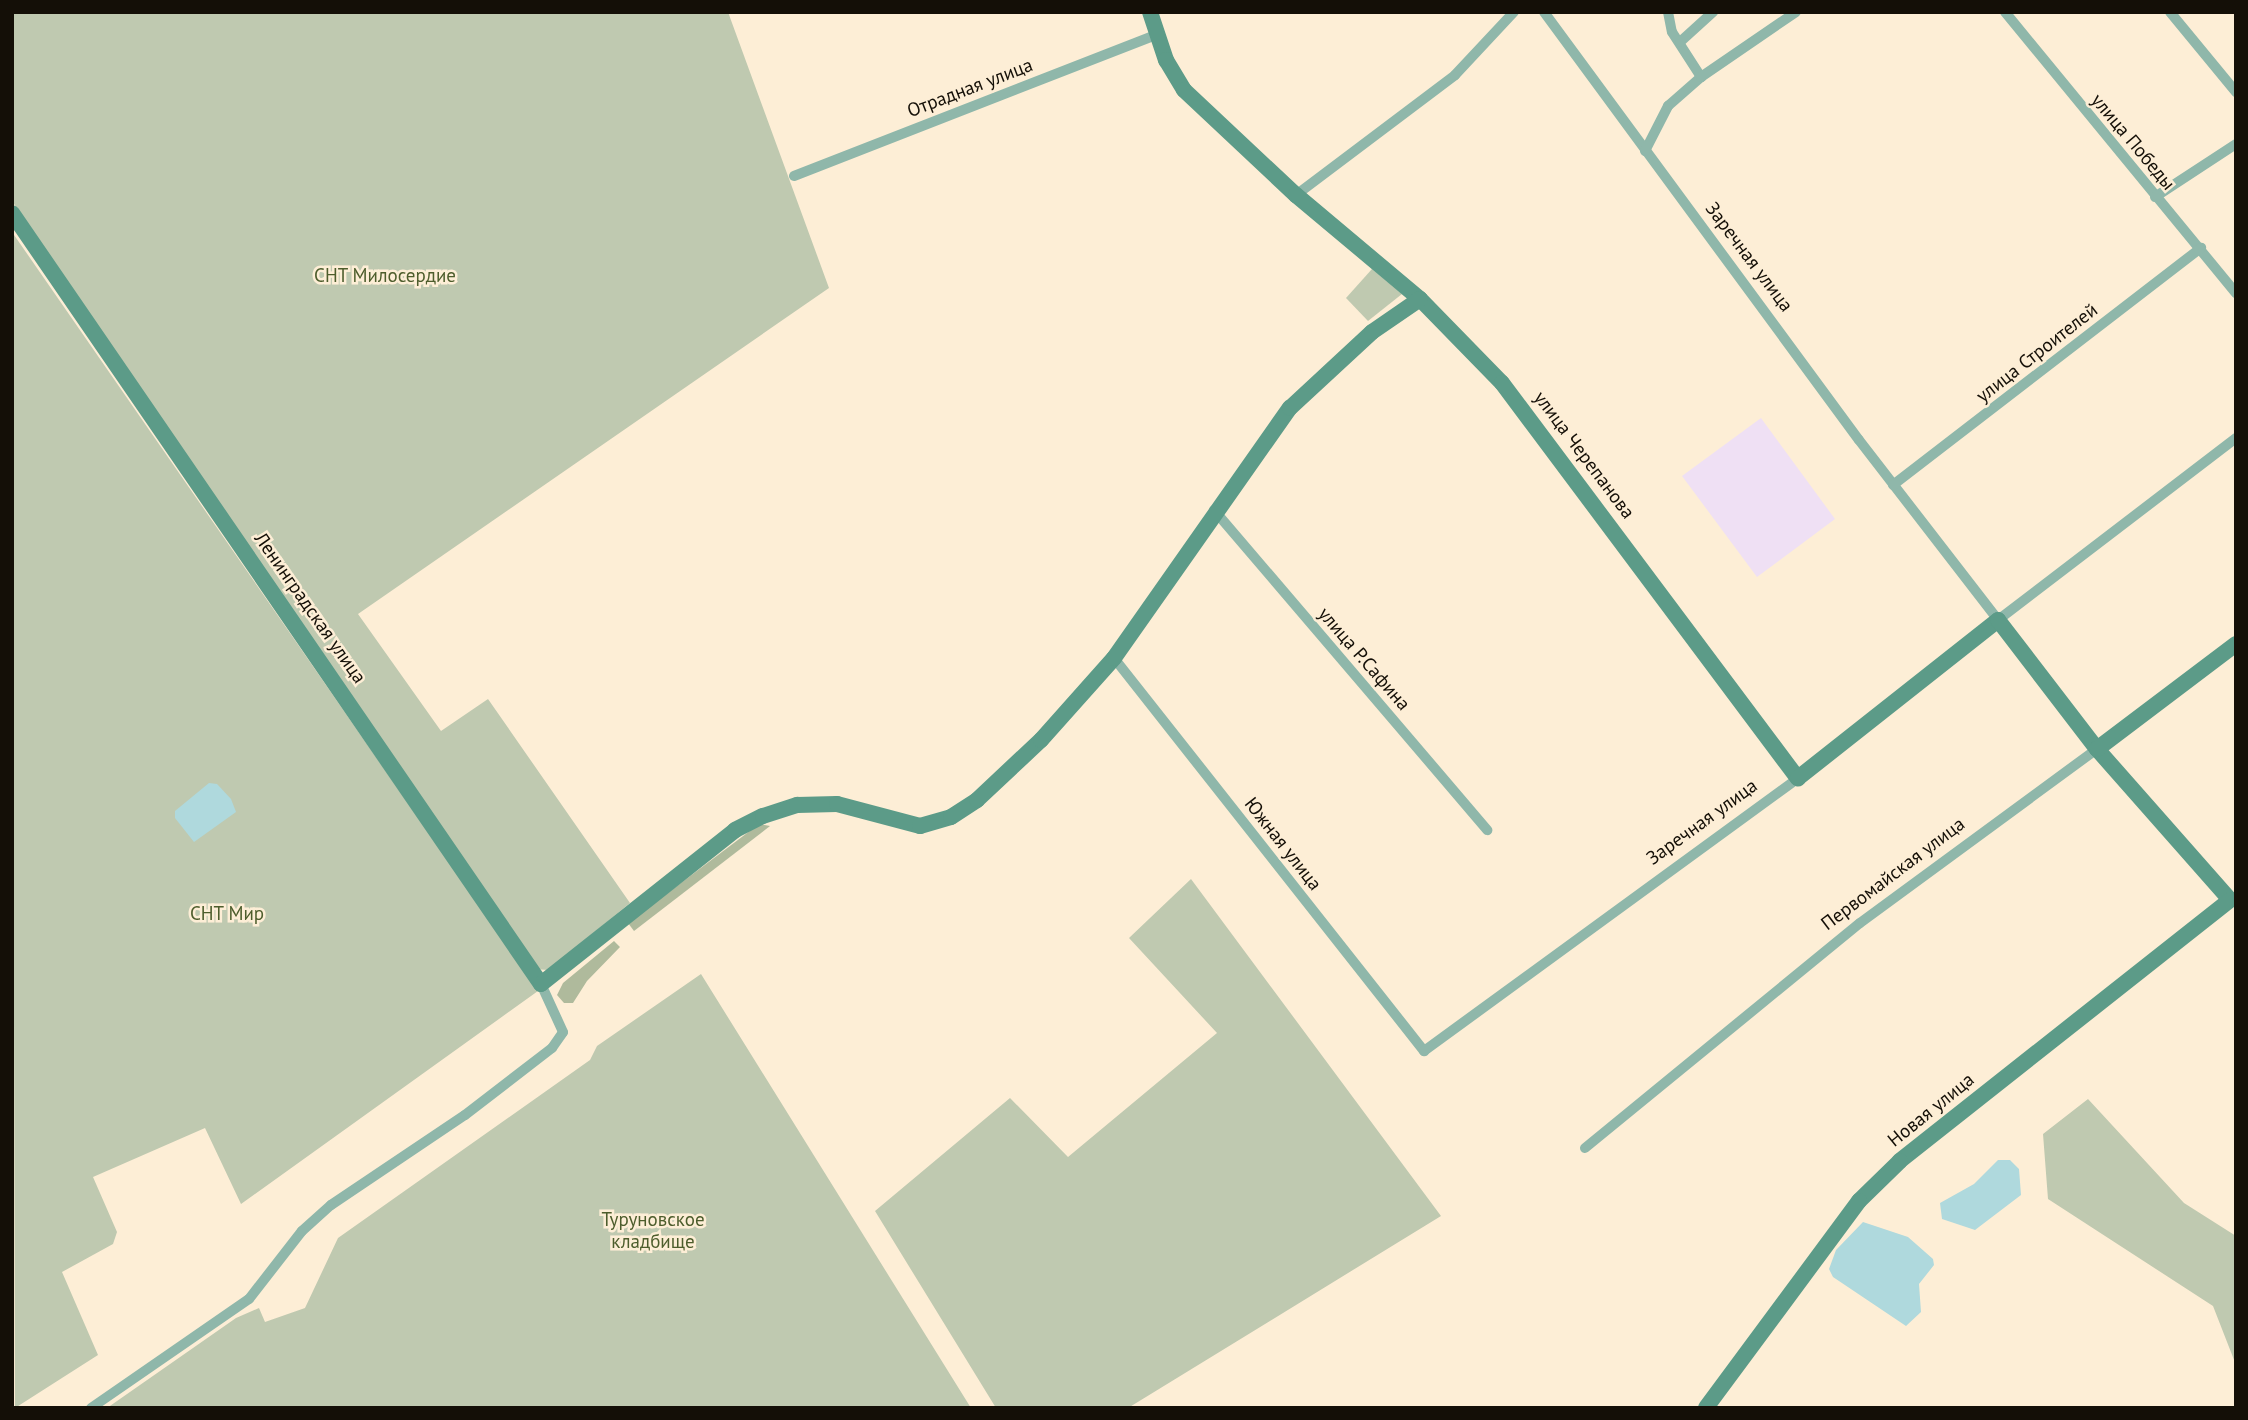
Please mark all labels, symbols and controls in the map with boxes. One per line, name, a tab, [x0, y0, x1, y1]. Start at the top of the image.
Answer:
street label: Отрадная улица	[904, 54, 1036, 122]
street label: улица Победы	[2086, 89, 2180, 195]
street label: Заречная улица	[1700, 198, 1798, 316]
park label: СНТ Милосердие	[314, 265, 456, 287]
street label: улица Строителей	[1972, 299, 2102, 407]
street label: улица Черепанова	[1529, 387, 1639, 523]
street label: Ленинградская улица	[249, 528, 371, 688]
street label: улица Р.Сафина	[1313, 603, 1415, 715]
street label: Заречная улица	[1642, 774, 1762, 870]
street label: Южная улица	[1240, 793, 1326, 895]
street label: Первомайская улица	[1817, 813, 1969, 935]
park label: СНТ Мир	[190, 903, 264, 925]
street label: Новая улица	[1883, 1068, 1979, 1152]
park label: Туруновское кладбище	[601, 1209, 705, 1253]

